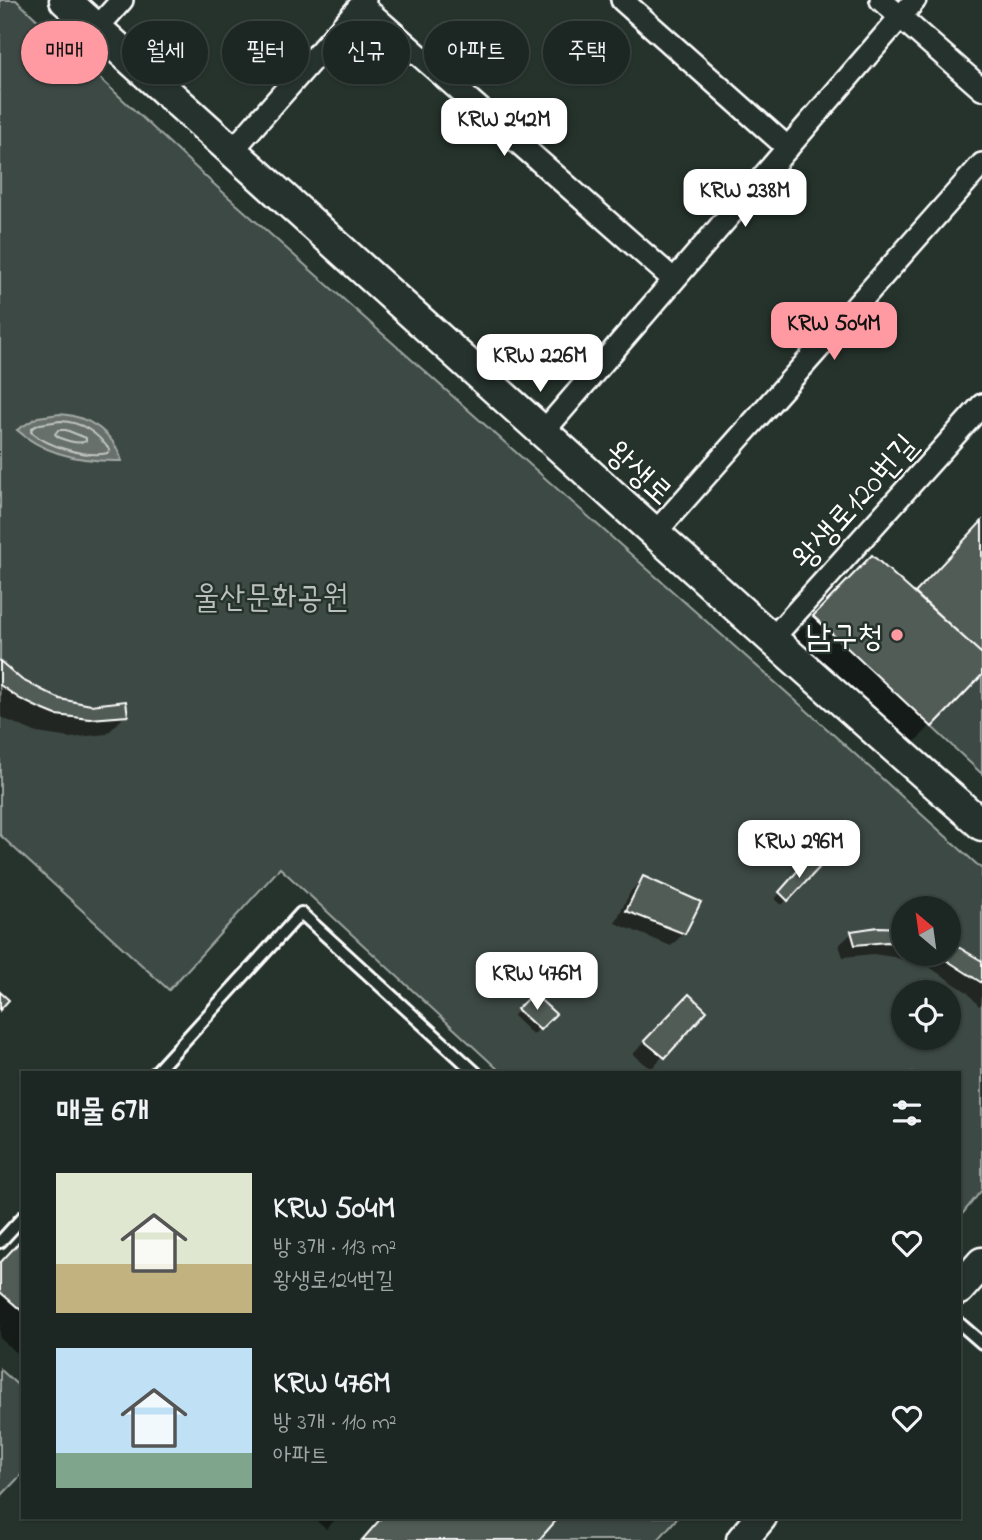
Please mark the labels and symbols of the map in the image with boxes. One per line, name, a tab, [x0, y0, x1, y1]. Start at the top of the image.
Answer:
pin: KRW 242M	[432, 99, 576, 158]
pin: KRW 238M	[673, 170, 817, 229]
pin: KRW 504M	[762, 302, 906, 362]
pin: KRW 226M	[468, 334, 612, 394]
street label: 왕생로120번길	[783, 425, 930, 582]
street label: 왕생로	[593, 431, 682, 518]
park label: 울산문화공원	[194, 576, 348, 623]
place label: 남구청	[806, 615, 883, 662]
marker: 남구청	[889, 627, 905, 643]
pin: KRW 296M	[727, 820, 871, 880]
north arrow	[891, 896, 961, 966]
pin: KRW 476M	[465, 953, 609, 1012]

